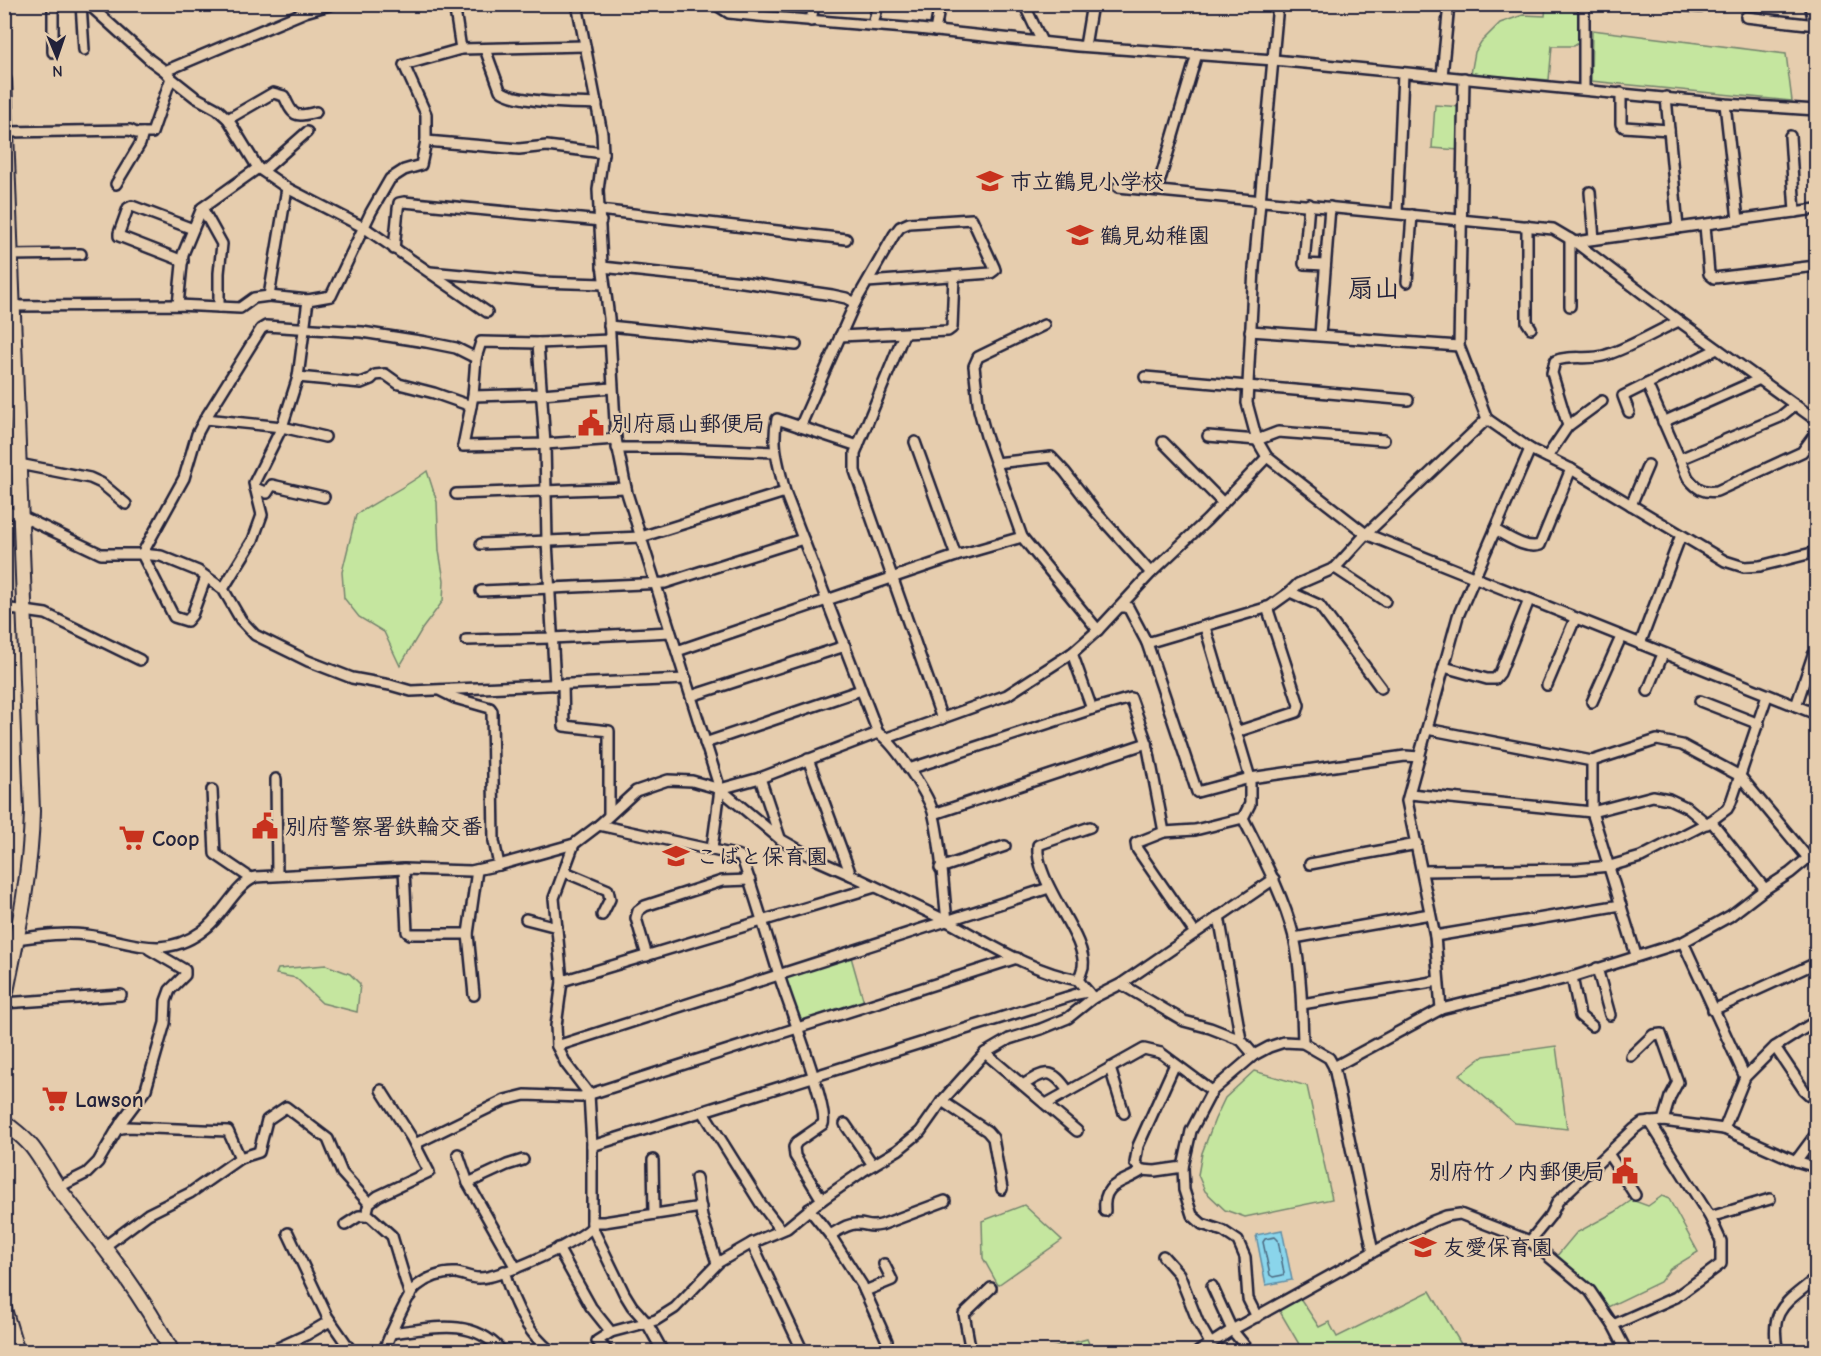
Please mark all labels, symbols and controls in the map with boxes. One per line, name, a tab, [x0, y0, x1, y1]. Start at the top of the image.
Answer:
north arrow	[27, 27, 87, 87]
text: N	[52, 62, 63, 80]
school or university icon: 市立鶴見小学校	[975, 166, 1005, 196]
place label: 市立鶴見小学校	[1010, 169, 1164, 195]
school or university icon: 鶴見幼稚園	[1065, 220, 1095, 250]
place label: 鶴見幼稚園	[1100, 223, 1210, 249]
district label: 扇山	[1348, 274, 1400, 304]
public building icon: 別府扇山郵便局	[576, 408, 606, 438]
place label: 別府扇山郵便局	[611, 411, 765, 437]
public building icon: 別府警察署鉄輪交番	[250, 811, 280, 841]
place label: 別府警察署鉄輪交番	[285, 814, 483, 840]
supermarket icon: Coop	[117, 823, 147, 853]
place label: Coop	[152, 826, 199, 852]
school or university icon: こばと保育園	[661, 841, 691, 871]
place label: こばと保育園	[696, 844, 828, 870]
supermarket icon: Lawson	[40, 1084, 70, 1114]
place label: Lawson	[75, 1087, 144, 1113]
public building icon: 別府竹ノ内郵便局	[1610, 1156, 1640, 1186]
place label: 別府竹ノ内郵便局	[1429, 1159, 1605, 1185]
school or university icon: 友愛保育園	[1408, 1232, 1438, 1262]
place label: 友愛保育園	[1443, 1235, 1553, 1261]

